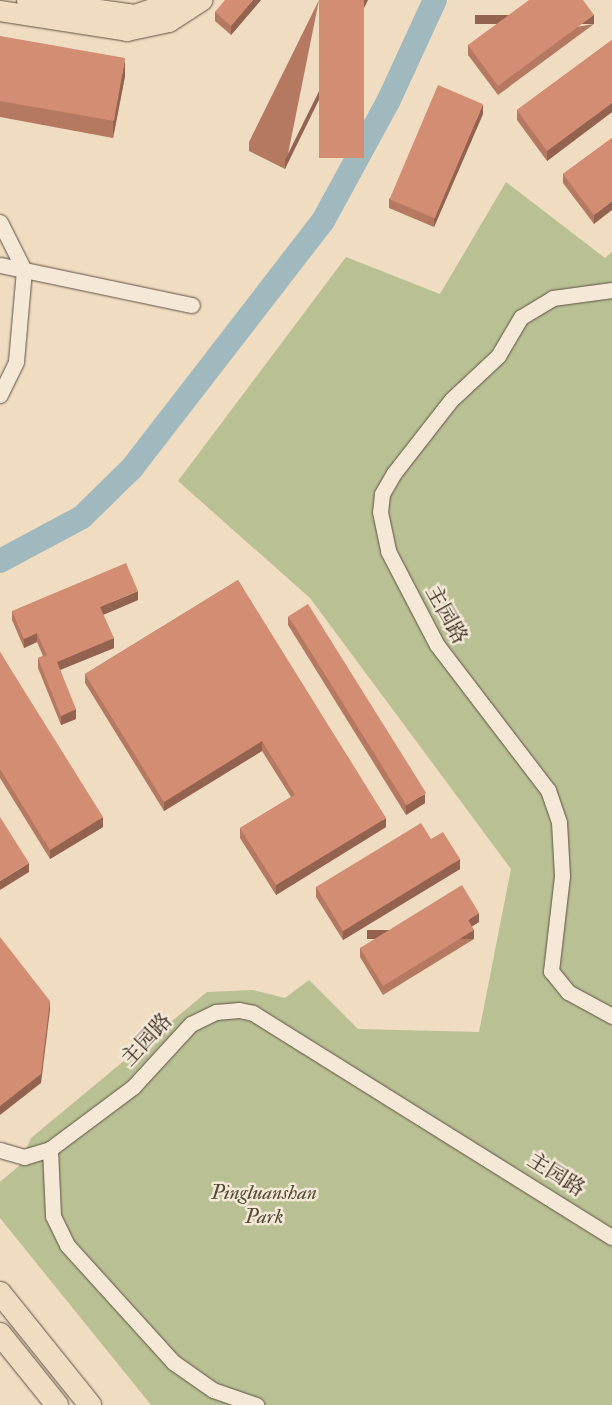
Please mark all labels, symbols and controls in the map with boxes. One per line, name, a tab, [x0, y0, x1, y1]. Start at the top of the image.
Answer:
street label: 主园路	[420, 581, 472, 649]
street label: 主园路	[116, 1008, 178, 1072]
street label: 主园路	[523, 1148, 589, 1202]
park label: Pingluanshan Park	[211, 1180, 317, 1230]

